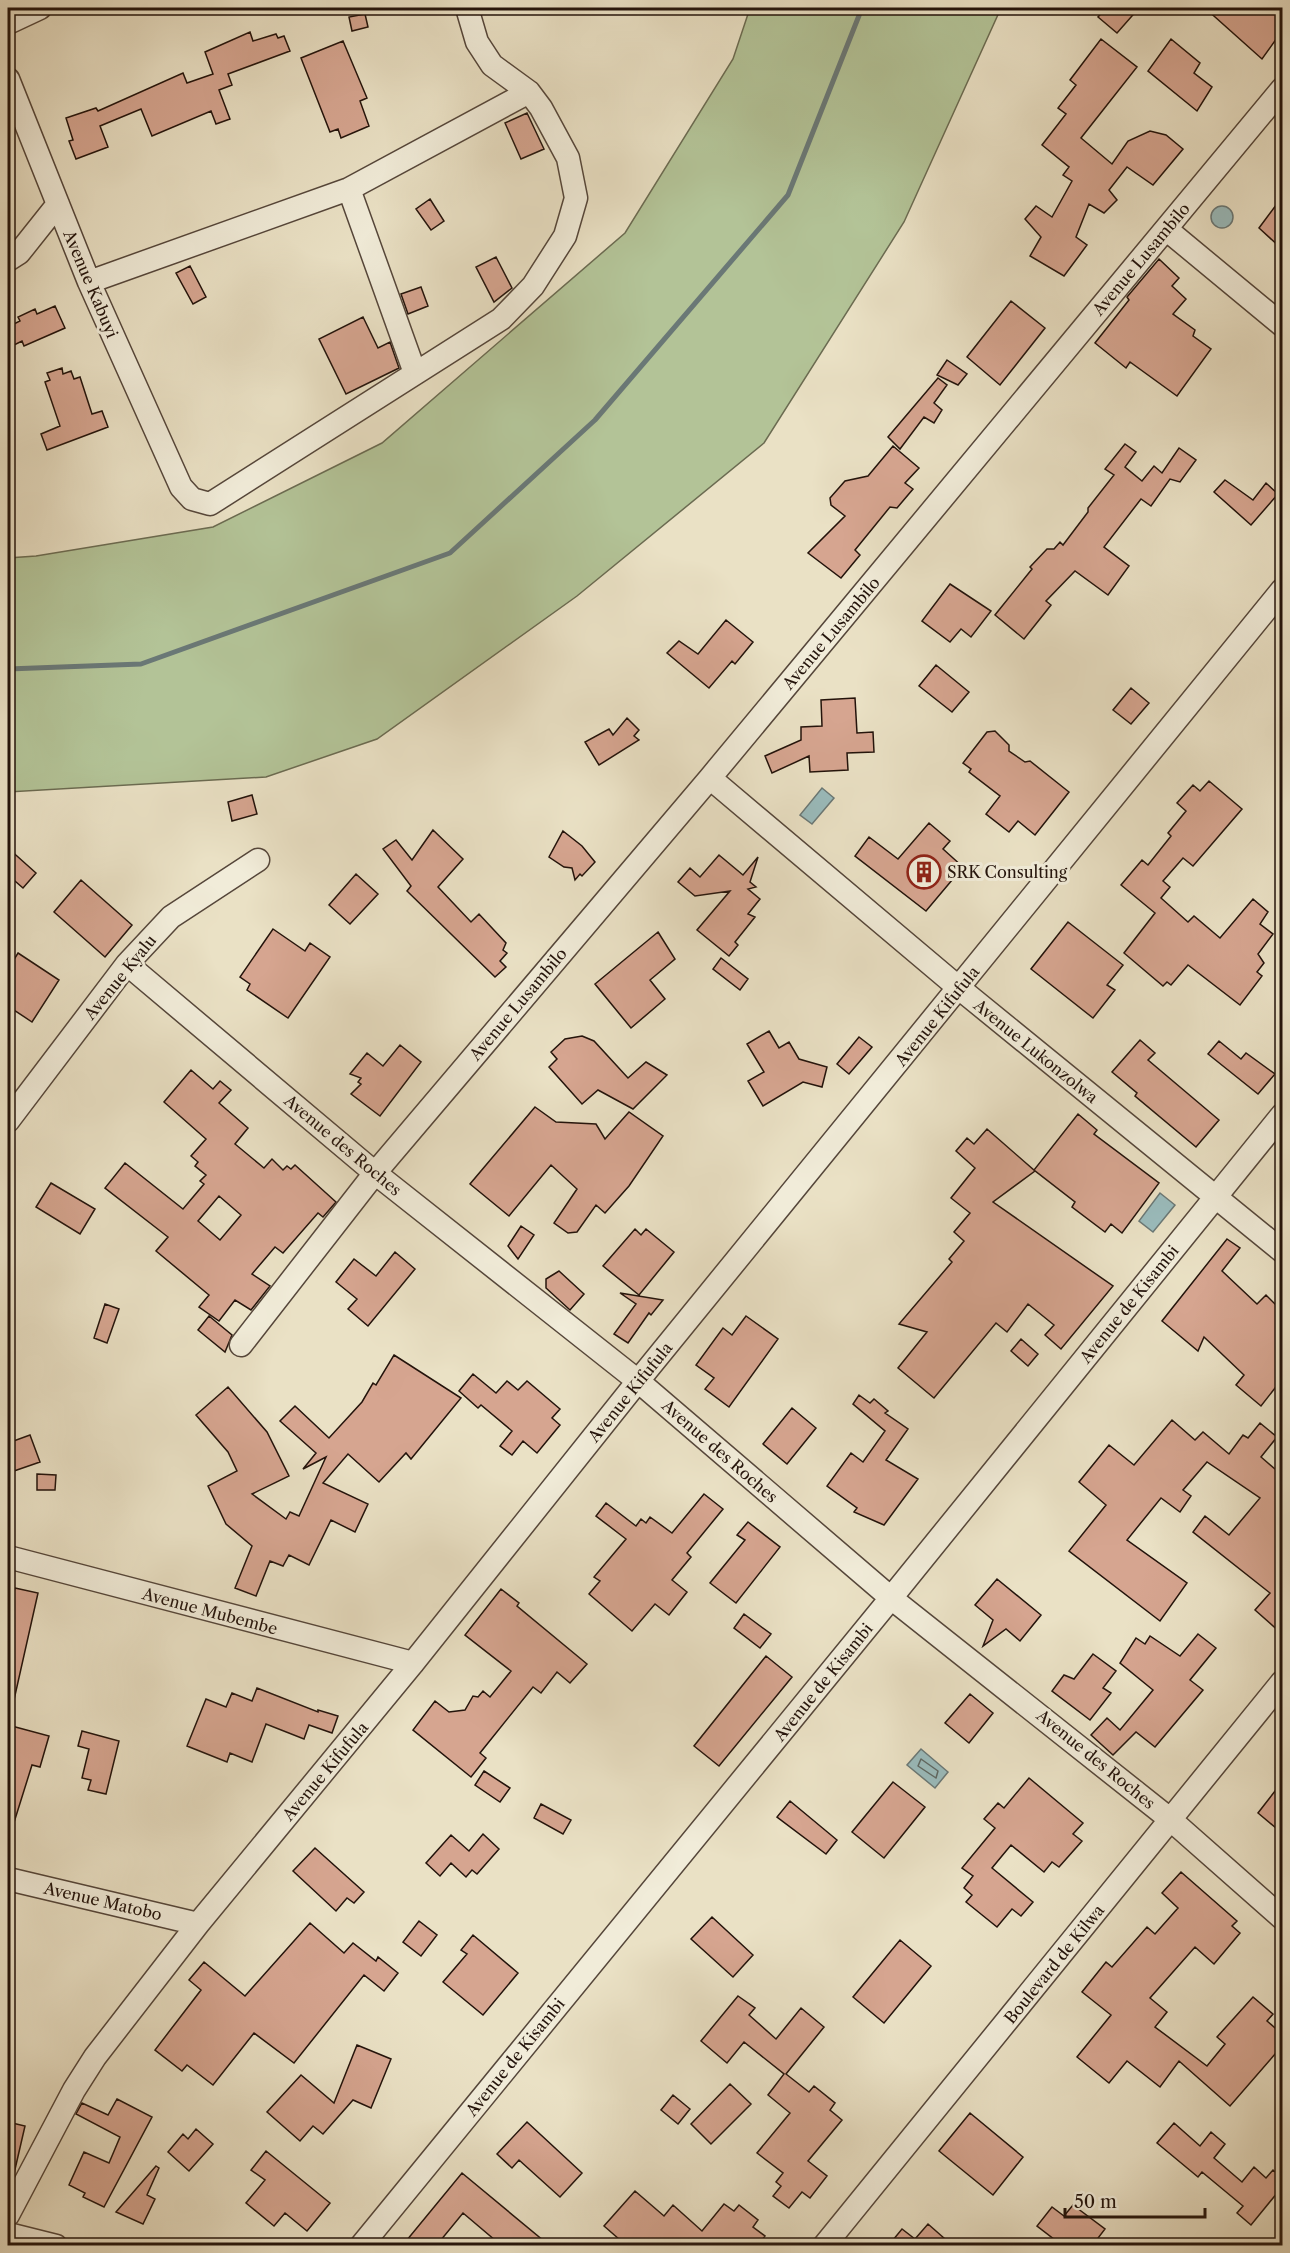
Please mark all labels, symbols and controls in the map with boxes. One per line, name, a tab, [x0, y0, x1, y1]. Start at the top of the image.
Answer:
street label: Avenue Lusambilo	[1087, 198, 1194, 320]
street label: Avenue Kabuyi	[59, 226, 123, 341]
street label: Avenue Lusambilo	[777, 572, 884, 694]
building icon: SRK Consulting	[906, 854, 942, 890]
place label: SRK Consulting	[947, 862, 1068, 882]
street label: Avenue Kyalu	[79, 930, 160, 1024]
street label: Avenue Lusambilo	[464, 943, 571, 1065]
street label: Avenue Kifufula	[890, 962, 984, 1071]
street label: Avenue Lukonzolwa	[969, 994, 1102, 1108]
street label: Avenue des Roches	[280, 1090, 406, 1200]
street label: Avenue de Kisambi	[1075, 1241, 1183, 1368]
street label: Avenue Kifufula	[583, 1338, 677, 1447]
street label: Avenue des Roches	[657, 1395, 782, 1507]
street label: Avenue Mubembe	[139, 1583, 280, 1639]
street label: Avenue de Kisambi	[769, 1619, 877, 1746]
street label: Avenue des Roches	[1032, 1704, 1159, 1813]
street label: Avenue Kifufula	[277, 1717, 372, 1825]
street label: Avenue Matobo	[41, 1877, 164, 1924]
street label: Boulevard de Kilwa	[1000, 1900, 1109, 2028]
street label: Avenue de Kisambi	[461, 1994, 569, 2121]
scale bar	[1065, 2181, 1204, 2219]
text: 50 m	[1074, 2191, 1117, 2213]

